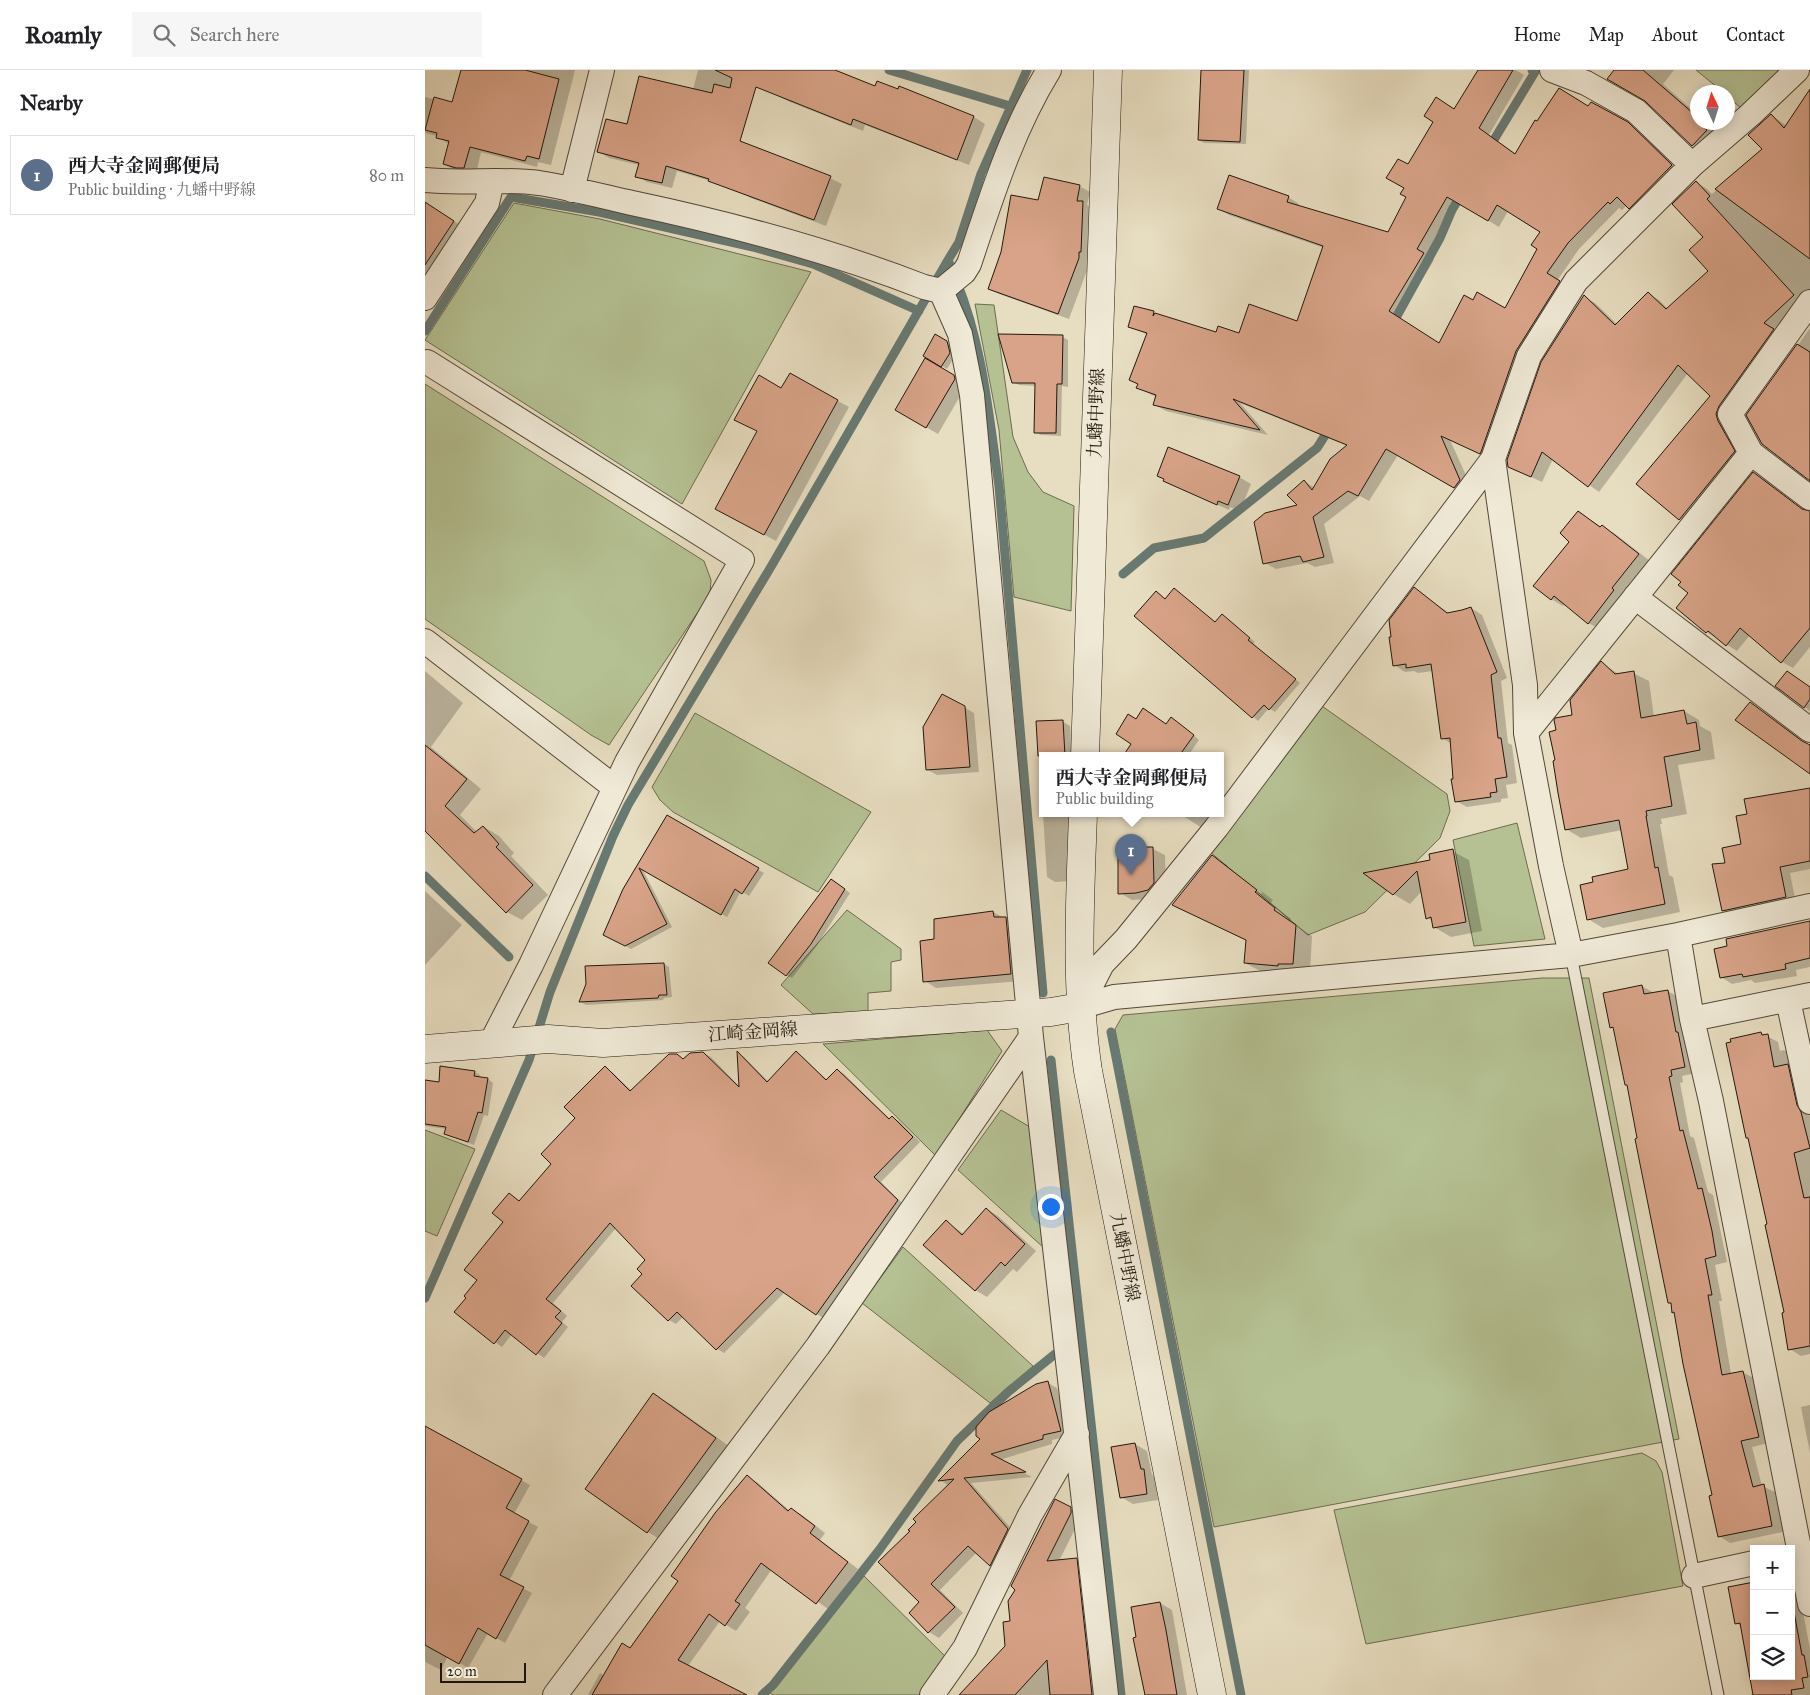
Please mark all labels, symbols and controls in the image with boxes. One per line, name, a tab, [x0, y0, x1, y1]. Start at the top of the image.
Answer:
search box	[132, 12, 482, 57]
text: Roamly	[25, 20, 102, 50]
icon: search	[150, 21, 178, 49]
text: Search here	[190, 23, 280, 46]
text: Home	[1514, 24, 1561, 46]
text: Map	[1589, 24, 1624, 46]
text: About	[1652, 24, 1698, 46]
text: Contact	[1726, 24, 1785, 46]
north arrow	[1690, 85, 1735, 130]
text: Nearby	[20, 90, 83, 116]
text: 西大寺金岡郵便局	[68, 154, 220, 177]
text: 1	[34, 166, 40, 185]
text: 80 m	[369, 166, 404, 185]
text: Public building · 九蟠中野線	[68, 180, 256, 199]
street label: 九蟠中野線	[1083, 368, 1109, 458]
popup	[1039, 752, 1224, 817]
text: 西大寺金岡郵便局	[1055, 766, 1208, 789]
text: Public building	[1055, 789, 1153, 808]
pin: 1	[1115, 834, 1147, 875]
street label: 江崎金岡線	[707, 1018, 799, 1046]
your location	[1038, 1194, 1064, 1220]
street label: 九蟠中野線	[1106, 1211, 1144, 1303]
map controls	[1750, 1545, 1795, 1680]
button: +	[1750, 1545, 1795, 1590]
button: −	[1750, 1590, 1795, 1635]
button: layers	[1750, 1635, 1795, 1680]
scale bar	[440, 1660, 526, 1683]
text: 20 m	[447, 1663, 477, 1680]

